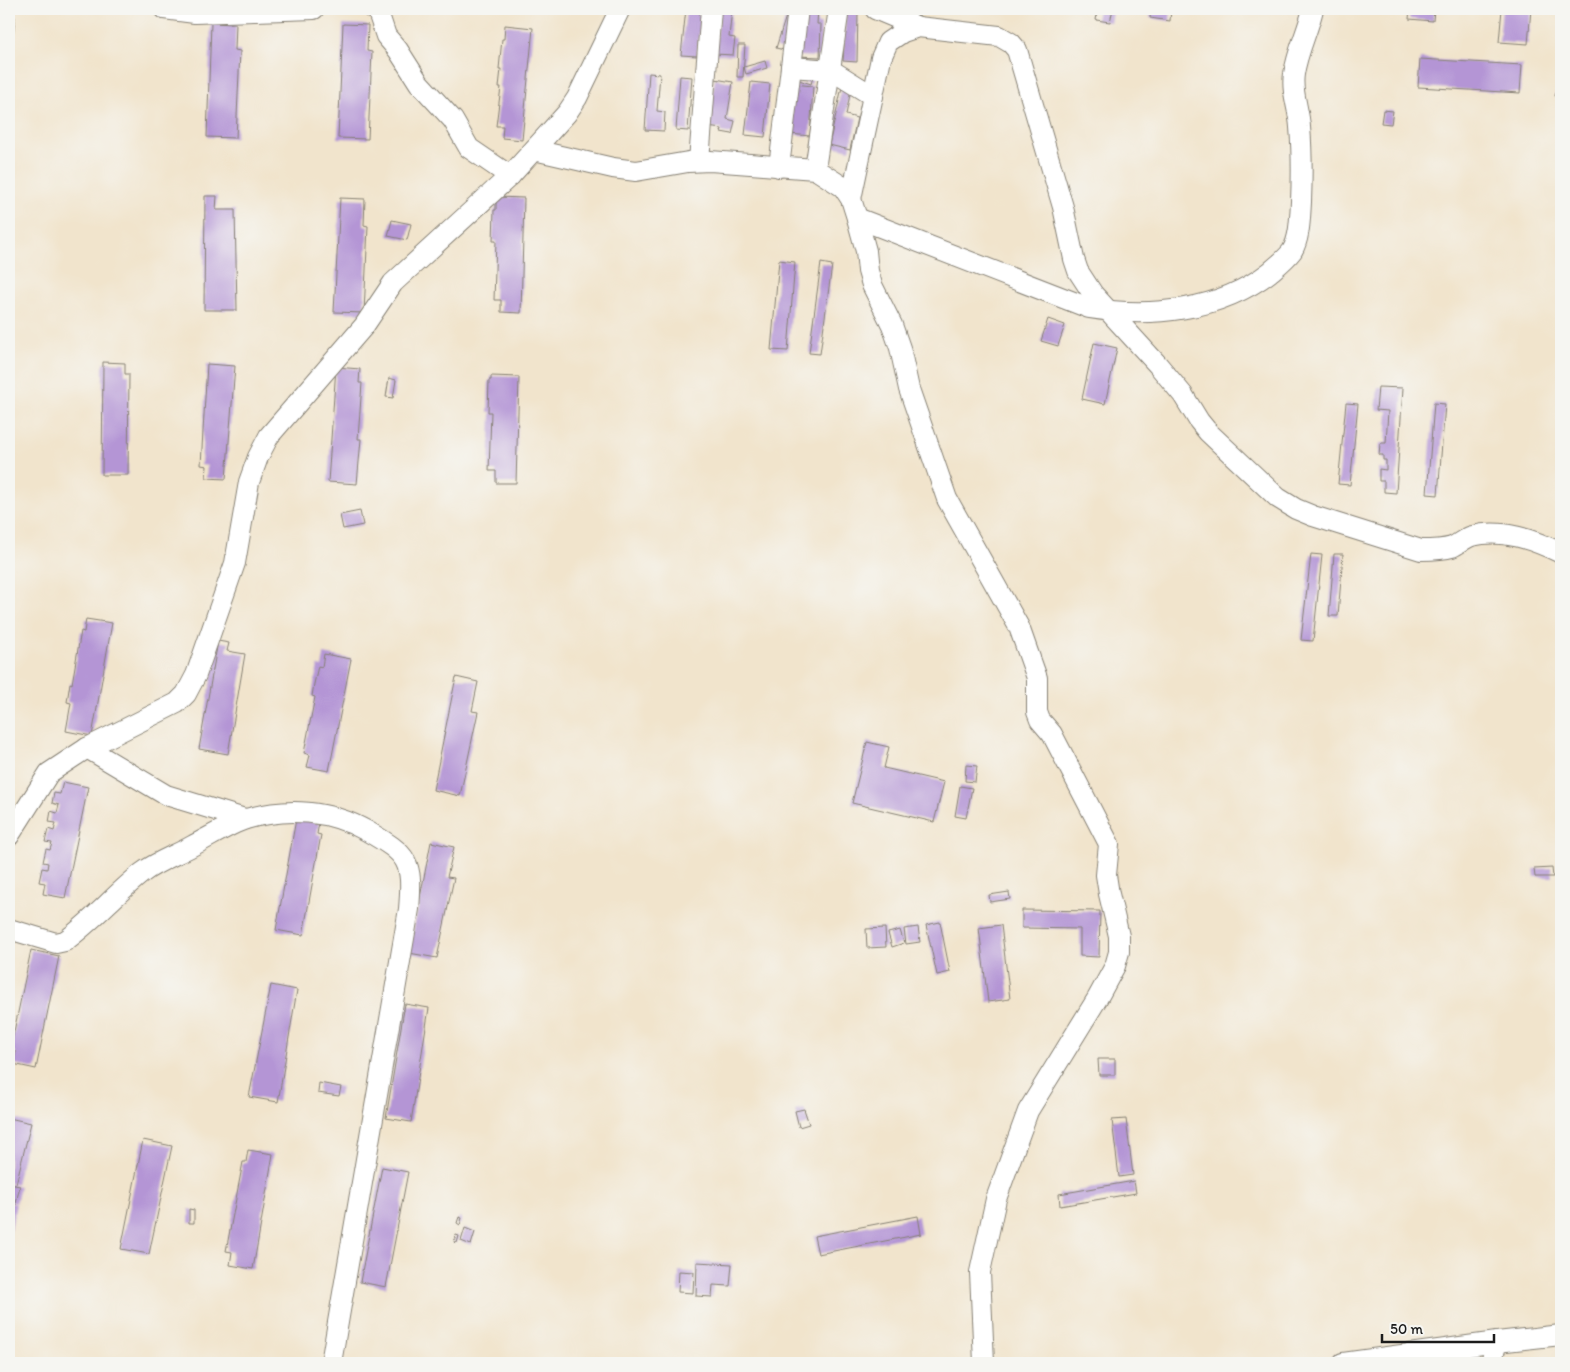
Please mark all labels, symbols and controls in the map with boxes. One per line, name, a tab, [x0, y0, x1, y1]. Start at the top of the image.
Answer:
scale bar	[1382, 1312, 1495, 1344]
text: 50 m	[1390, 1320, 1423, 1338]

